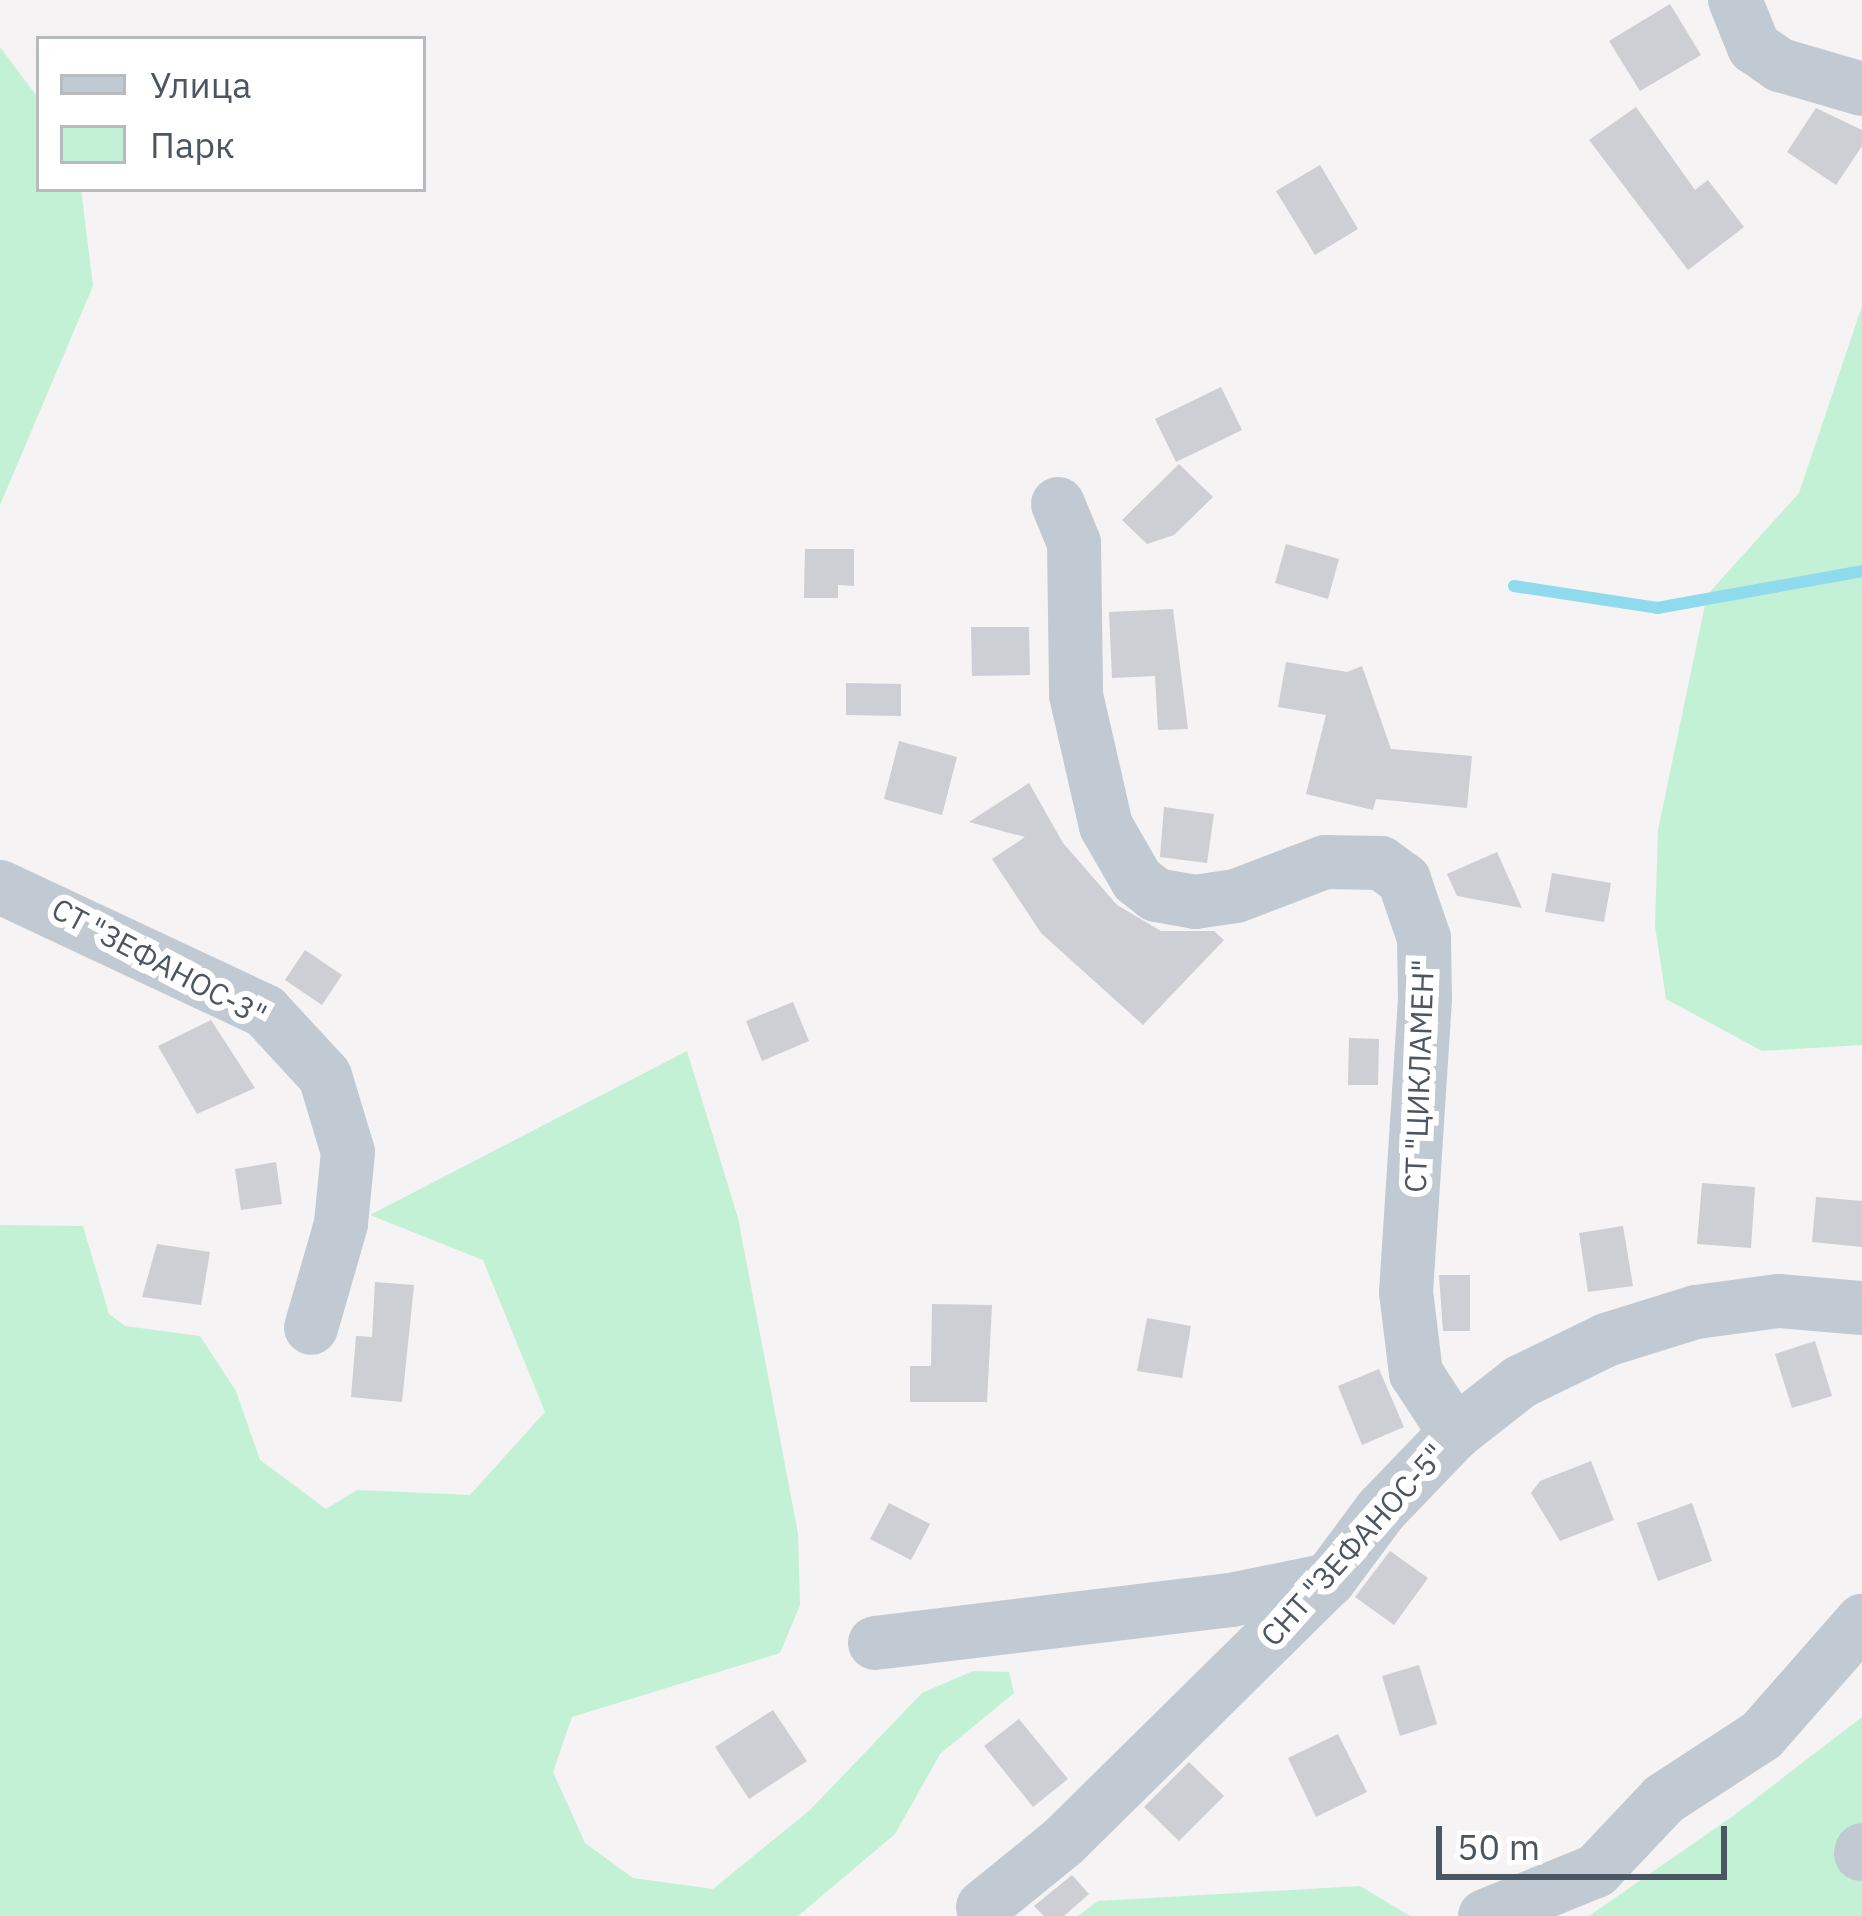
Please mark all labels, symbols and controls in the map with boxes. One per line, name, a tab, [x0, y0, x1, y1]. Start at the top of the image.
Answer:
legend	[36, 36, 426, 192]
text: Улица	[150, 61, 252, 108]
text: Парк	[150, 121, 235, 168]
street label: СТ "ЗЕФАНОС-3"	[46, 890, 272, 1034]
street label: СТ "ЦИКЛАМЕН"	[1397, 959, 1441, 1193]
street label: СНТ "ЗЕФАНОС-5"	[1253, 1437, 1453, 1653]
scale bar	[1442, 1802, 1733, 1876]
text: 50 m	[1457, 1823, 1540, 1870]

